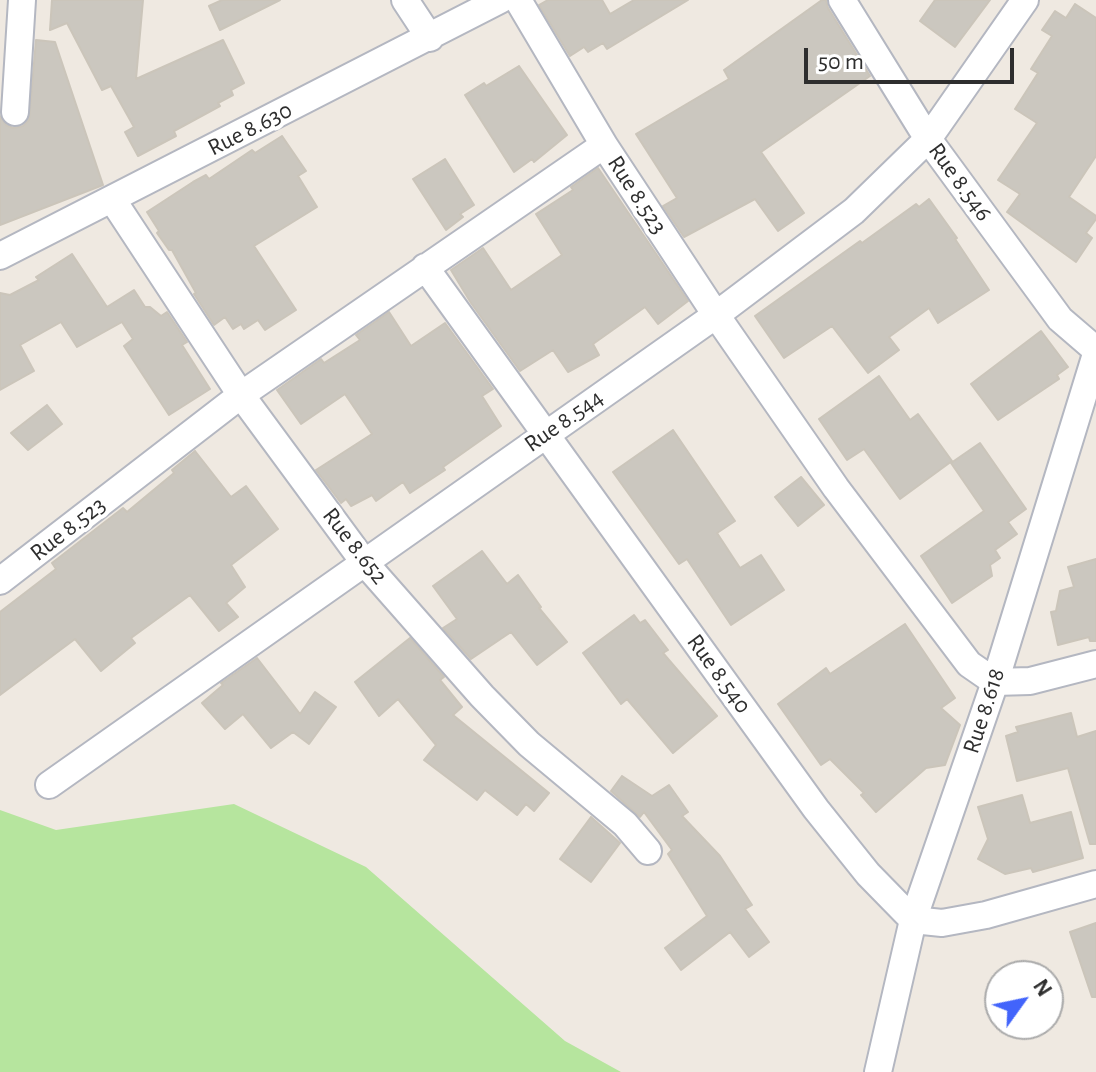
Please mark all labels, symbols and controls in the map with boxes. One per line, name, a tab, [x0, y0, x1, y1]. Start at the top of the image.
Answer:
scale bar	[808, 32, 1018, 82]
text: 50 m	[818, 50, 864, 74]
street label: Rue 8.630	[203, 96, 297, 162]
street label: Rue 8.546	[922, 137, 998, 227]
street label: Rue 8.523	[601, 150, 673, 240]
street label: Rue 8.544	[519, 383, 609, 459]
street label: Rue 8.523	[25, 491, 111, 567]
street label: Rue 8.652	[316, 502, 394, 590]
street label: Rue 8.540	[681, 629, 757, 719]
street label: Rue 8.618	[957, 665, 1011, 757]
north arrow	[984, 960, 1064, 1040]
text: N	[1029, 976, 1056, 1000]

